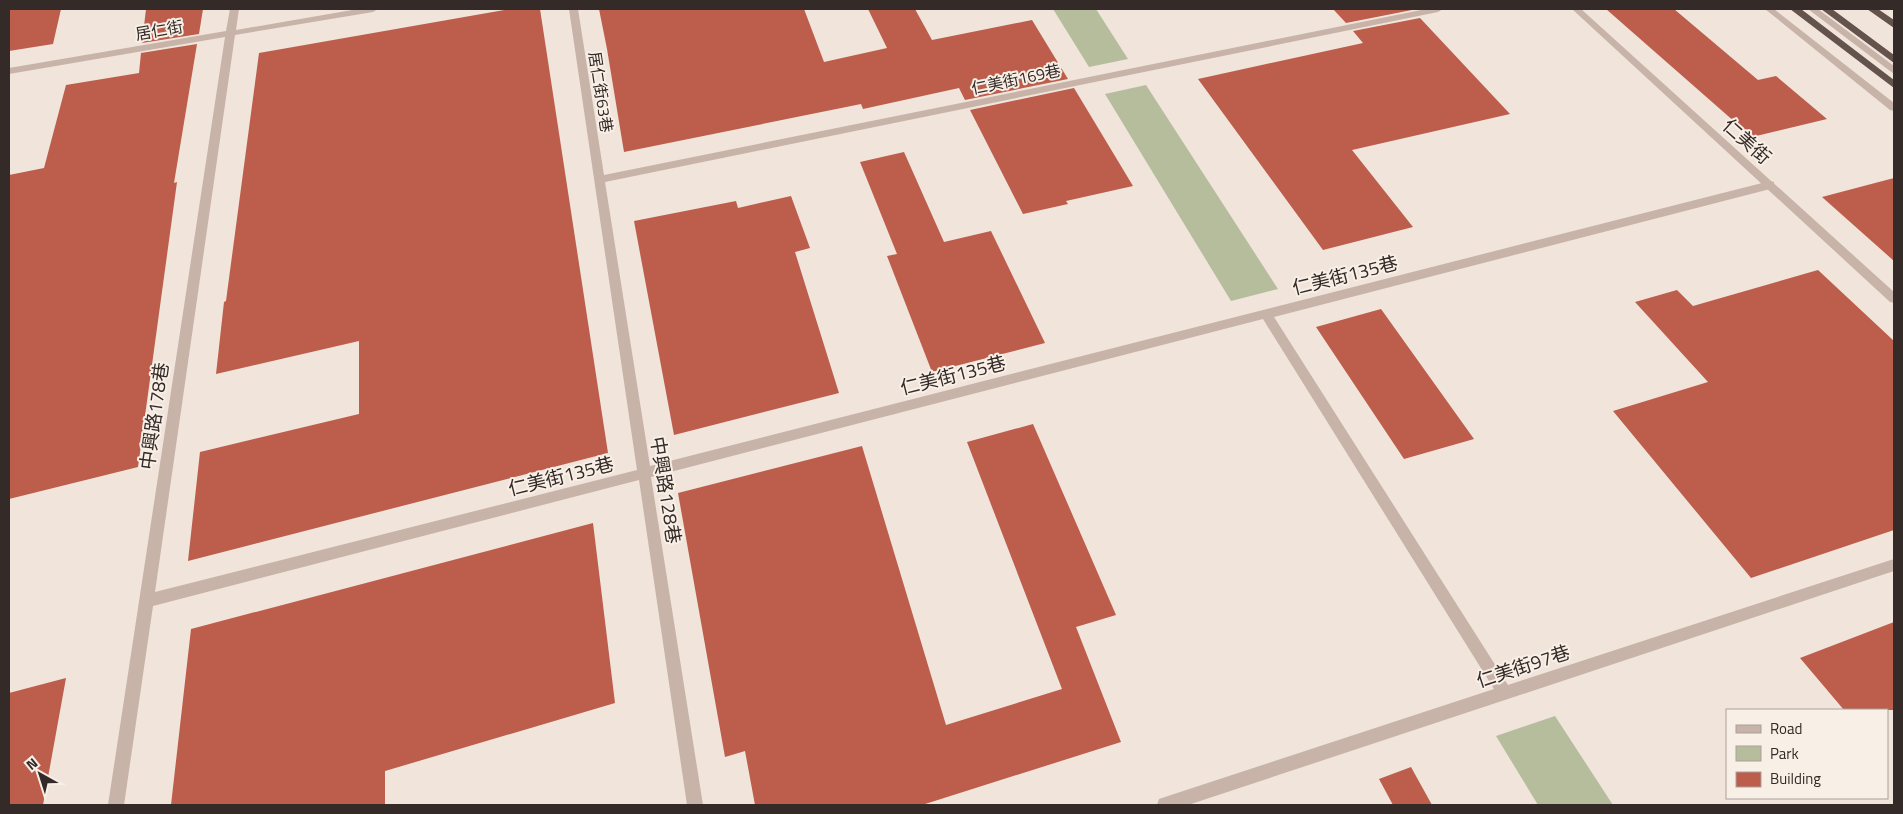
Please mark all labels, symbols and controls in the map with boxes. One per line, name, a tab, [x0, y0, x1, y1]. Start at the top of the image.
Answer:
street label: 居仁街	[133, 14, 185, 46]
street label: 居仁街63巷	[583, 50, 619, 134]
street label: 仁美街169巷	[969, 58, 1063, 100]
street label: 仁美街	[1716, 111, 1778, 170]
street label: 仁美街135巷	[1289, 247, 1401, 302]
street label: 仁美街135巷	[897, 347, 1009, 402]
street label: 中興路178巷	[132, 360, 175, 471]
street label: 中興路128巷	[644, 434, 689, 545]
street label: 仁美街135巷	[505, 448, 617, 503]
street label: 仁美街97巷	[1472, 637, 1574, 694]
legend	[1726, 709, 1888, 799]
text: Road	[1770, 717, 1802, 740]
text: Park	[1770, 742, 1799, 765]
north arrow	[15, 749, 65, 799]
text: N	[21, 752, 42, 775]
text: Building	[1770, 767, 1821, 790]

